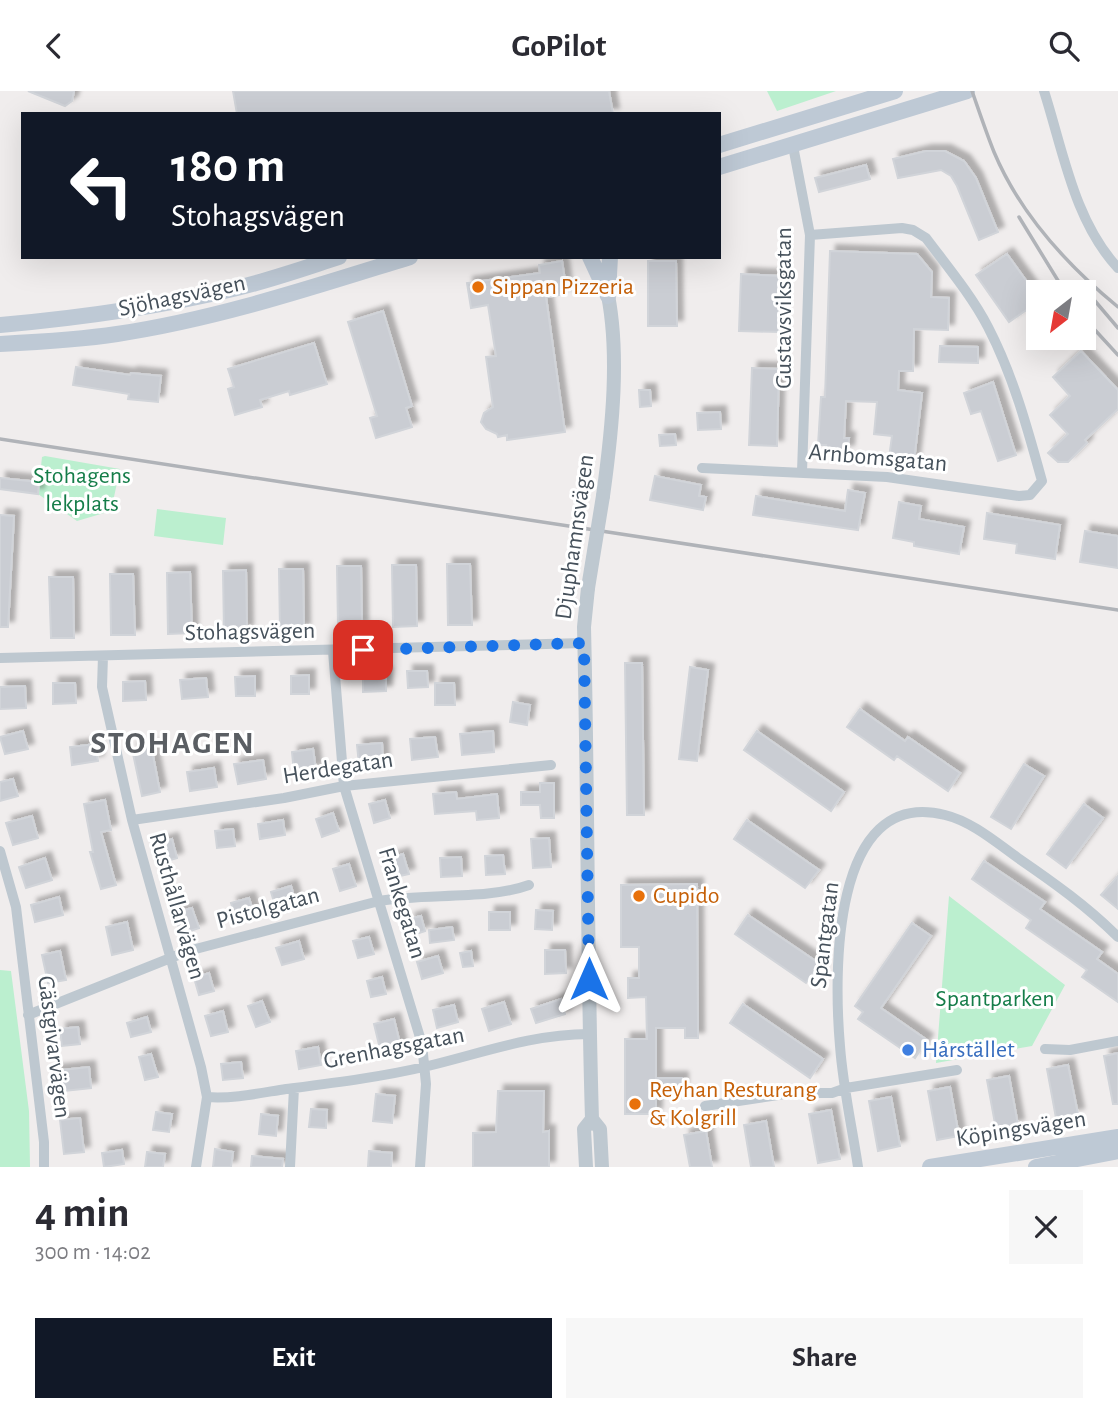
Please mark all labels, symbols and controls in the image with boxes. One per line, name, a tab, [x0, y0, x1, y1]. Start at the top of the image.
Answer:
icon: back	[35, 27, 73, 65]
icon: search	[1045, 27, 1083, 65]
text: GoPilot	[512, 30, 606, 62]
icon: left	[56, 140, 147, 231]
text: 180 m	[171, 142, 285, 191]
text: Stohagsvägen	[171, 200, 345, 232]
street label: Gustavsviksgatan	[772, 227, 796, 389]
street label: Sjöhagsvägen	[116, 271, 248, 321]
place label: Sippan Pizzeria	[492, 275, 634, 299]
marker: Sippan Pizzeria	[470, 279, 486, 295]
north arrow	[1026, 280, 1096, 350]
map controls	[1026, 280, 1096, 350]
street label: Arnbomsgatan	[808, 440, 948, 476]
street label: Djuphamnsvägen	[552, 453, 598, 621]
park label: Stohagens lekplats	[33, 464, 131, 516]
street label: Stohagsvägen	[185, 619, 315, 645]
pin	[333, 620, 393, 680]
icon: arrive	[344, 631, 382, 669]
district label: STOHAGEN	[90, 727, 256, 759]
street label: Herdegatan	[281, 747, 395, 789]
street label: Rusthållarvägen	[145, 830, 209, 982]
street label: Frankegatan	[374, 844, 430, 962]
street label: Spantgatan	[807, 880, 843, 990]
street label: Pistolgatan	[214, 883, 322, 933]
place label: Cupido	[653, 884, 720, 908]
marker: Cupido	[631, 888, 647, 904]
position arrow	[552, 942, 626, 1016]
street label: Gästgivarvägen	[33, 974, 75, 1120]
park label: Spantparken	[935, 987, 1055, 1011]
street label: Grenhagsgatan	[322, 1023, 466, 1073]
place label: Hårstället	[922, 1038, 1015, 1062]
marker: Hårstället	[900, 1042, 916, 1058]
place label: Reyhan Resturang & Kolgrill	[649, 1078, 817, 1130]
marker: Reyhan Resturang & Kolgrill	[627, 1096, 643, 1112]
street label: Köpingsvägen	[954, 1107, 1088, 1151]
button: close	[1009, 1190, 1083, 1264]
text: 4 min	[35, 1192, 130, 1234]
text: 300 m · 14:02	[35, 1241, 151, 1264]
button: Exit	[35, 1318, 552, 1398]
button: Share	[566, 1318, 1083, 1398]

